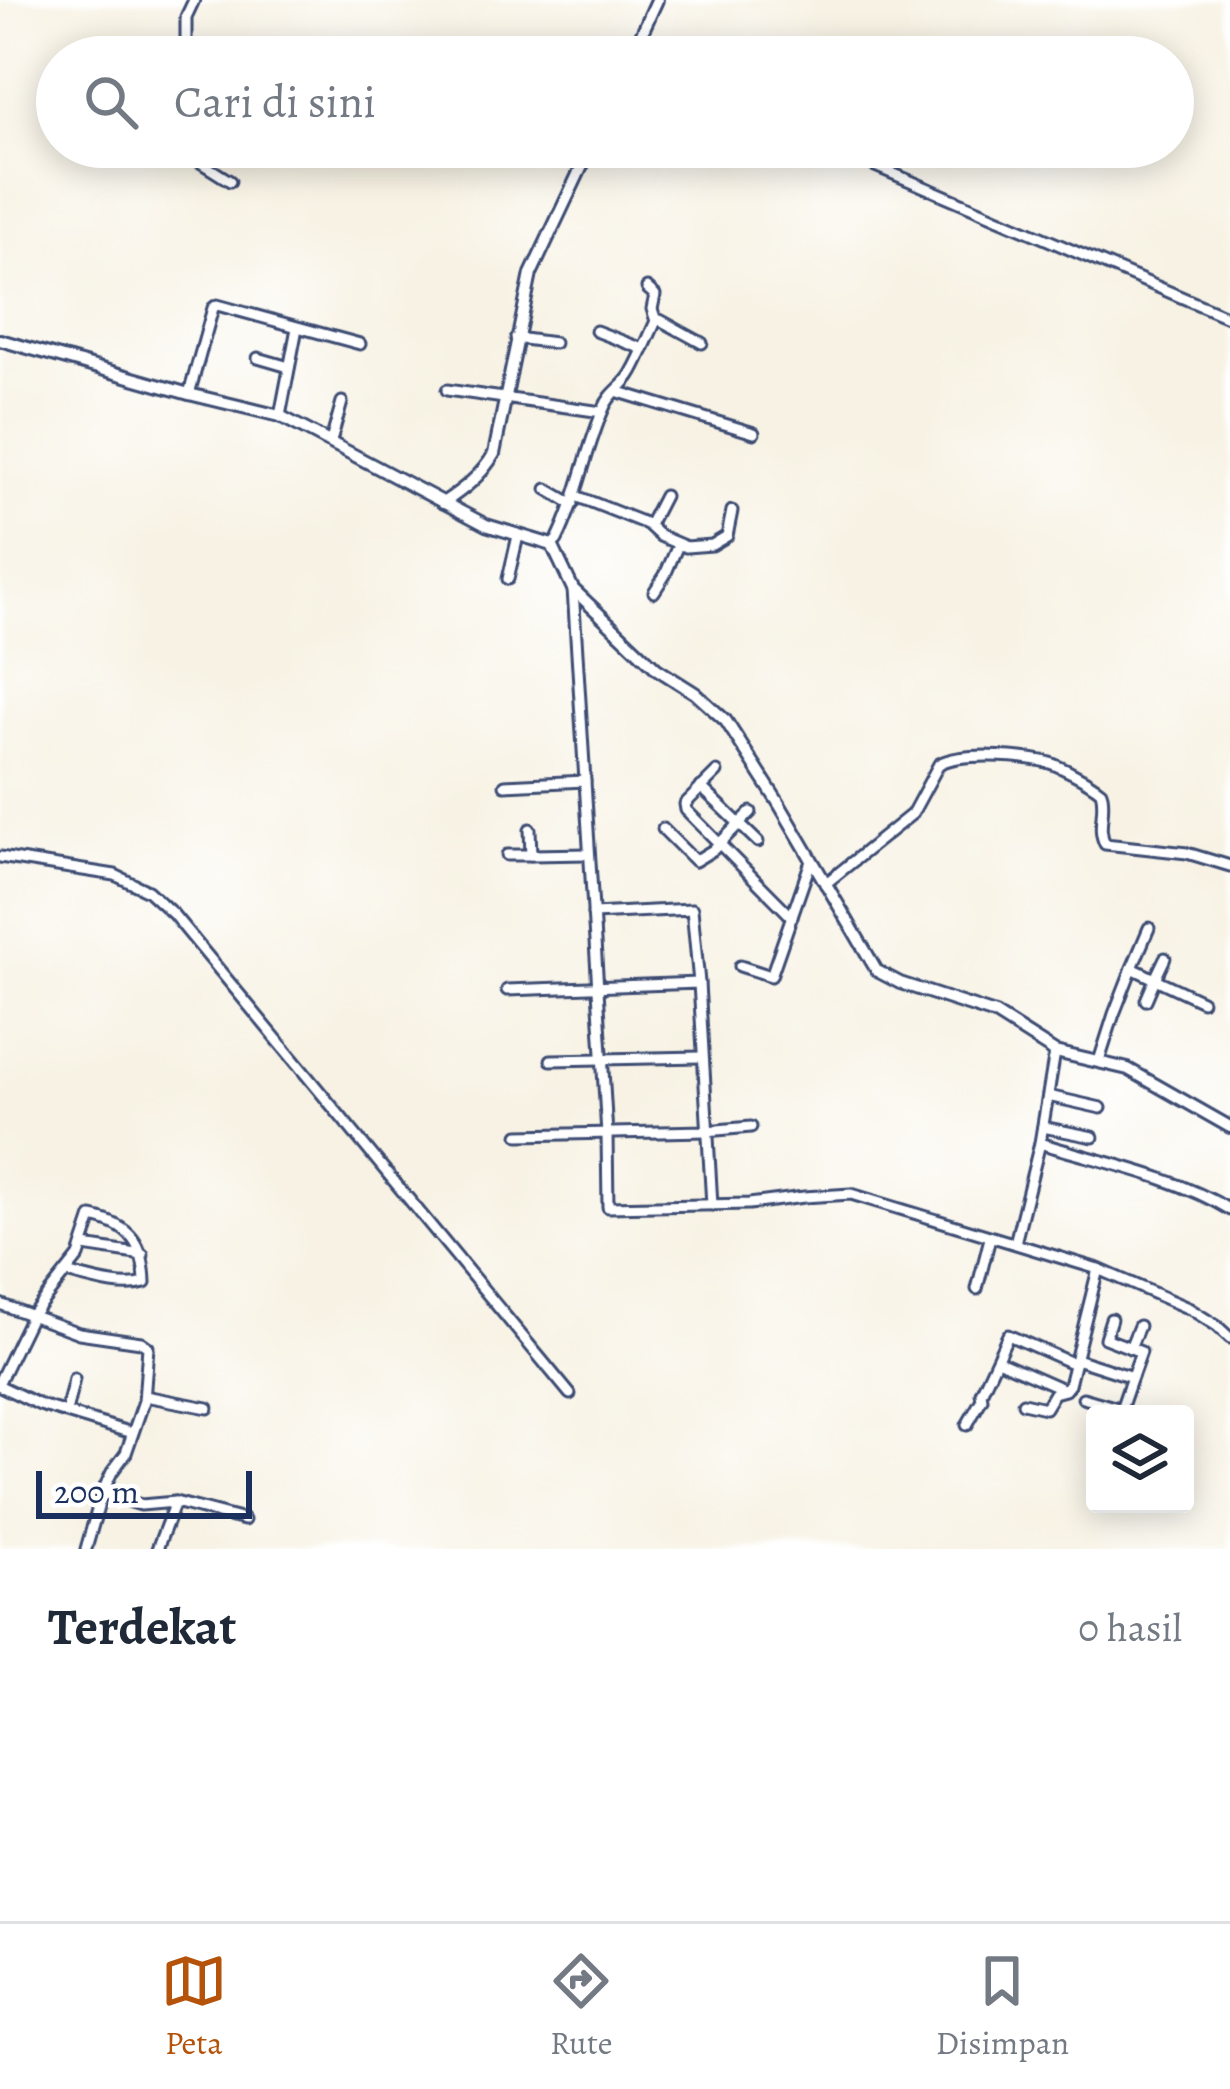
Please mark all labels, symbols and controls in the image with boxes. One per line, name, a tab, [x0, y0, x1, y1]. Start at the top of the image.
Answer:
search box	[36, 36, 1194, 168]
icon: search	[78, 69, 144, 135]
text: Cari di sini	[174, 71, 376, 133]
map controls	[1086, 1405, 1194, 1513]
button: layers	[1086, 1405, 1194, 1513]
scale bar	[36, 1465, 252, 1518]
text: 200 m	[54, 1469, 139, 1514]
text: Terdekat	[48, 1592, 236, 1662]
text: 0 hasil	[1078, 1601, 1182, 1654]
tab: Peta	[161, 1948, 227, 2065]
tab: Rute	[548, 1948, 614, 2065]
tab: Disimpan	[936, 1948, 1069, 2065]

